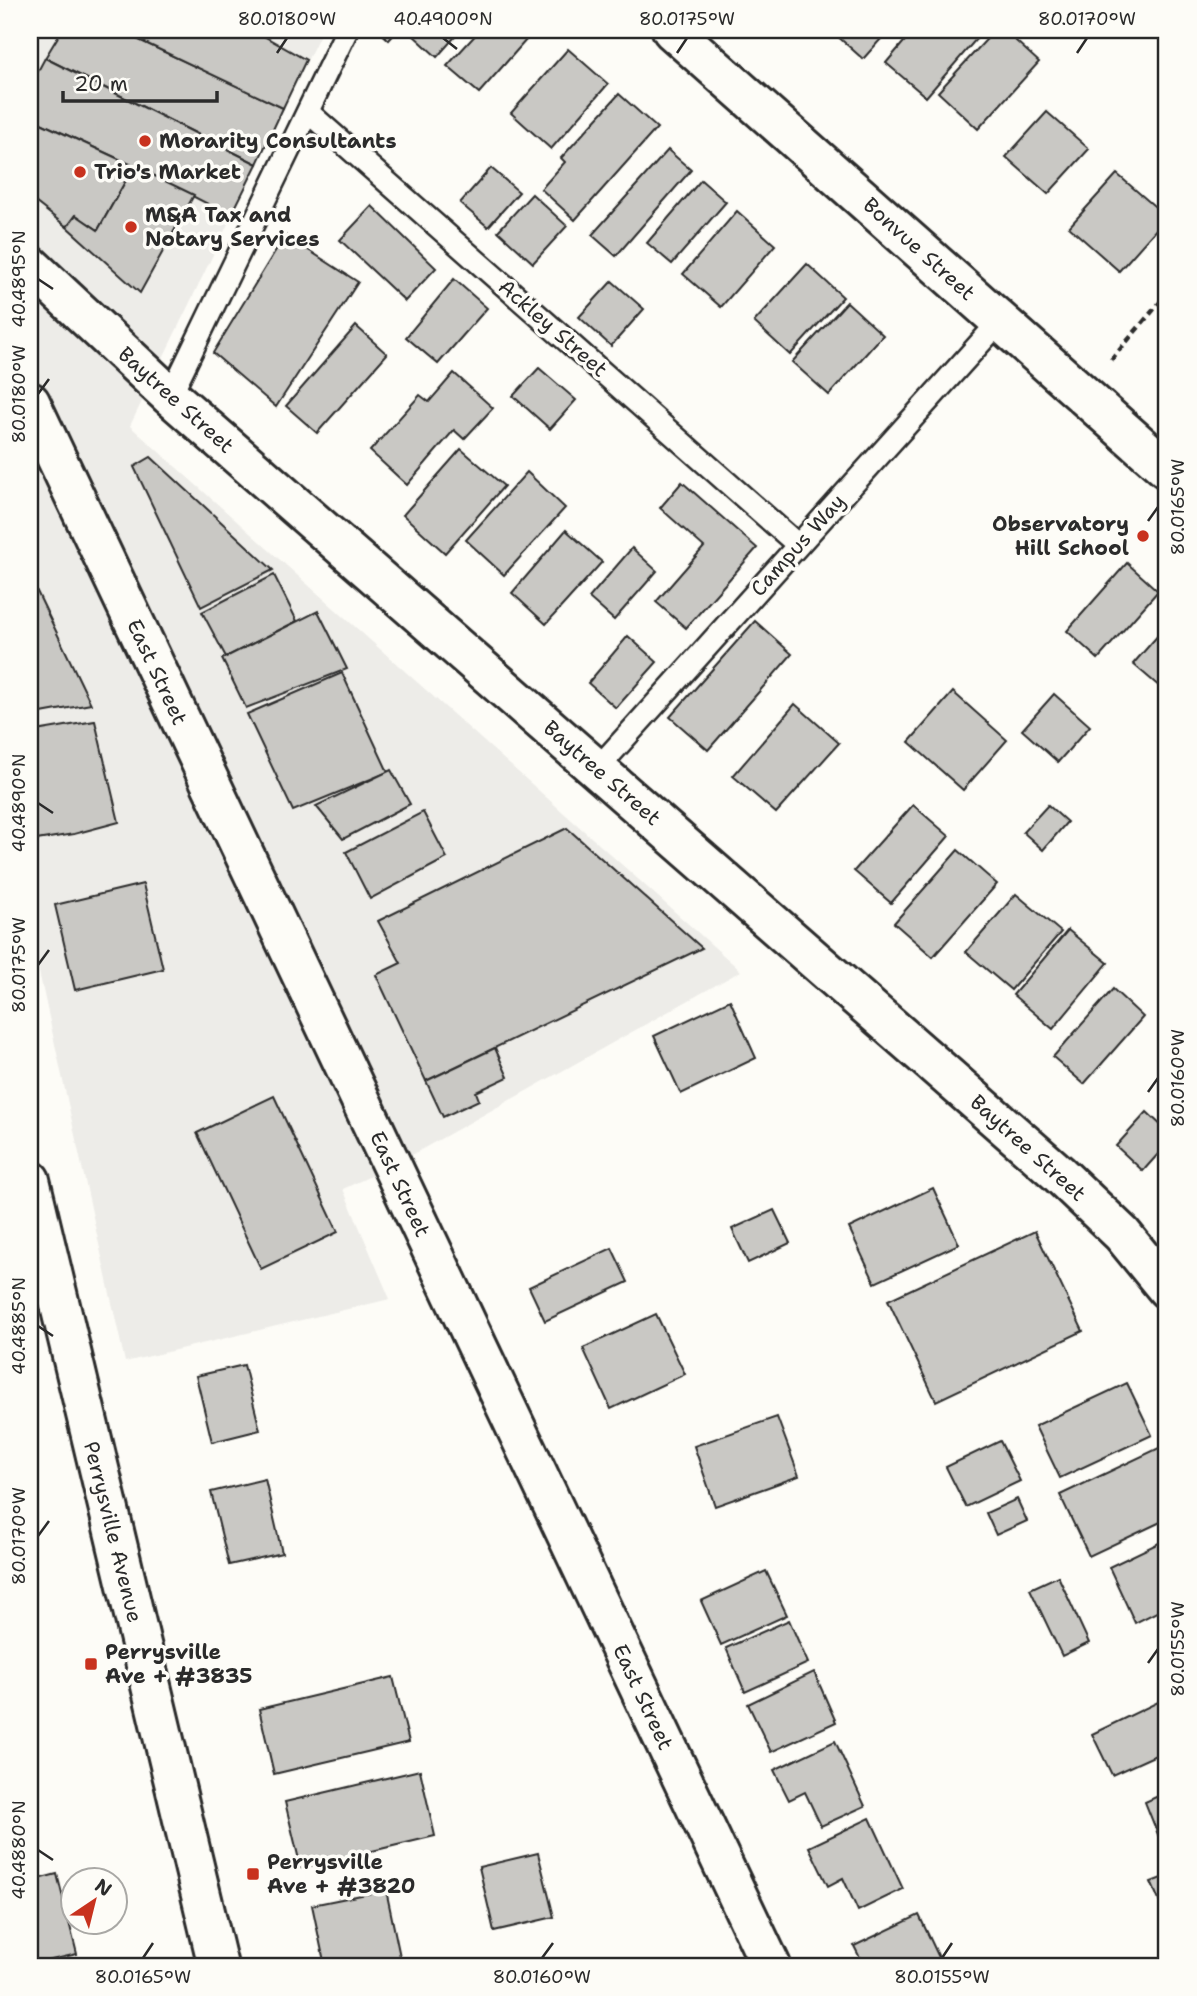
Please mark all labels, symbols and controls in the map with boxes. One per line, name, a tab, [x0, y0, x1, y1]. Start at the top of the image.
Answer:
text: 80.0180°W	[238, 7, 336, 31]
text: 40.4900°N	[393, 7, 493, 31]
text: 80.0175°W	[639, 7, 735, 31]
text: 80.0170°W	[1038, 7, 1136, 31]
scale bar	[63, 60, 217, 104]
text: 20 m	[74, 70, 128, 98]
place label: Morarity Consultants	[159, 127, 397, 155]
marker: Morarity Consultants	[137, 133, 153, 149]
place label: Trio's Market	[94, 158, 241, 186]
marker: Trio's Market	[72, 164, 88, 180]
street label: Bonvue Street	[857, 191, 981, 307]
place label: M&A Tax and Notary Services	[145, 201, 320, 253]
marker: M&A Tax and Notary Services	[123, 219, 139, 235]
text: 40.4895°N	[7, 230, 31, 328]
street label: Ackley Street	[492, 273, 614, 383]
street label: Baytree Street	[112, 340, 240, 460]
text: 80.0180°W	[7, 345, 31, 443]
text: 80.0165°W	[1166, 459, 1190, 555]
street label: Campus Way	[744, 488, 852, 602]
place label: Observatory Hill School	[992, 510, 1129, 562]
marker: Observatory Hill School	[1135, 528, 1151, 544]
street label: East Street	[120, 615, 194, 729]
street label: Baytree Street	[537, 714, 667, 832]
text: 40.4890°N	[7, 753, 31, 853]
text: 80.0175°W	[7, 917, 31, 1013]
text: 80.0160°W	[1166, 1029, 1190, 1127]
street label: Baytree Street	[964, 1088, 1092, 1208]
street label: East Street	[363, 1127, 437, 1241]
text: 40.4885°N	[7, 1277, 31, 1375]
street label: Perrysville Avenue	[77, 1439, 149, 1625]
text: 80.0170°W	[7, 1487, 31, 1585]
text: 80.0155°W	[1166, 1601, 1190, 1697]
place label: Perrysville Ave + #3835	[105, 1638, 252, 1690]
street label: East Street	[606, 1640, 680, 1754]
marker: Perrysville Ave + #3835	[83, 1656, 99, 1672]
text: 40.4880°N	[7, 1800, 31, 1900]
place label: Perrysville Ave + #3820	[267, 1848, 416, 1900]
marker: Perrysville Ave + #3820	[245, 1866, 261, 1882]
north arrow	[60, 1867, 130, 1937]
text: N	[90, 1873, 117, 1902]
text: 80.0165°W	[95, 1965, 191, 1989]
text: 80.0160°W	[493, 1965, 591, 1989]
text: 80.0155°W	[894, 1965, 990, 1989]

